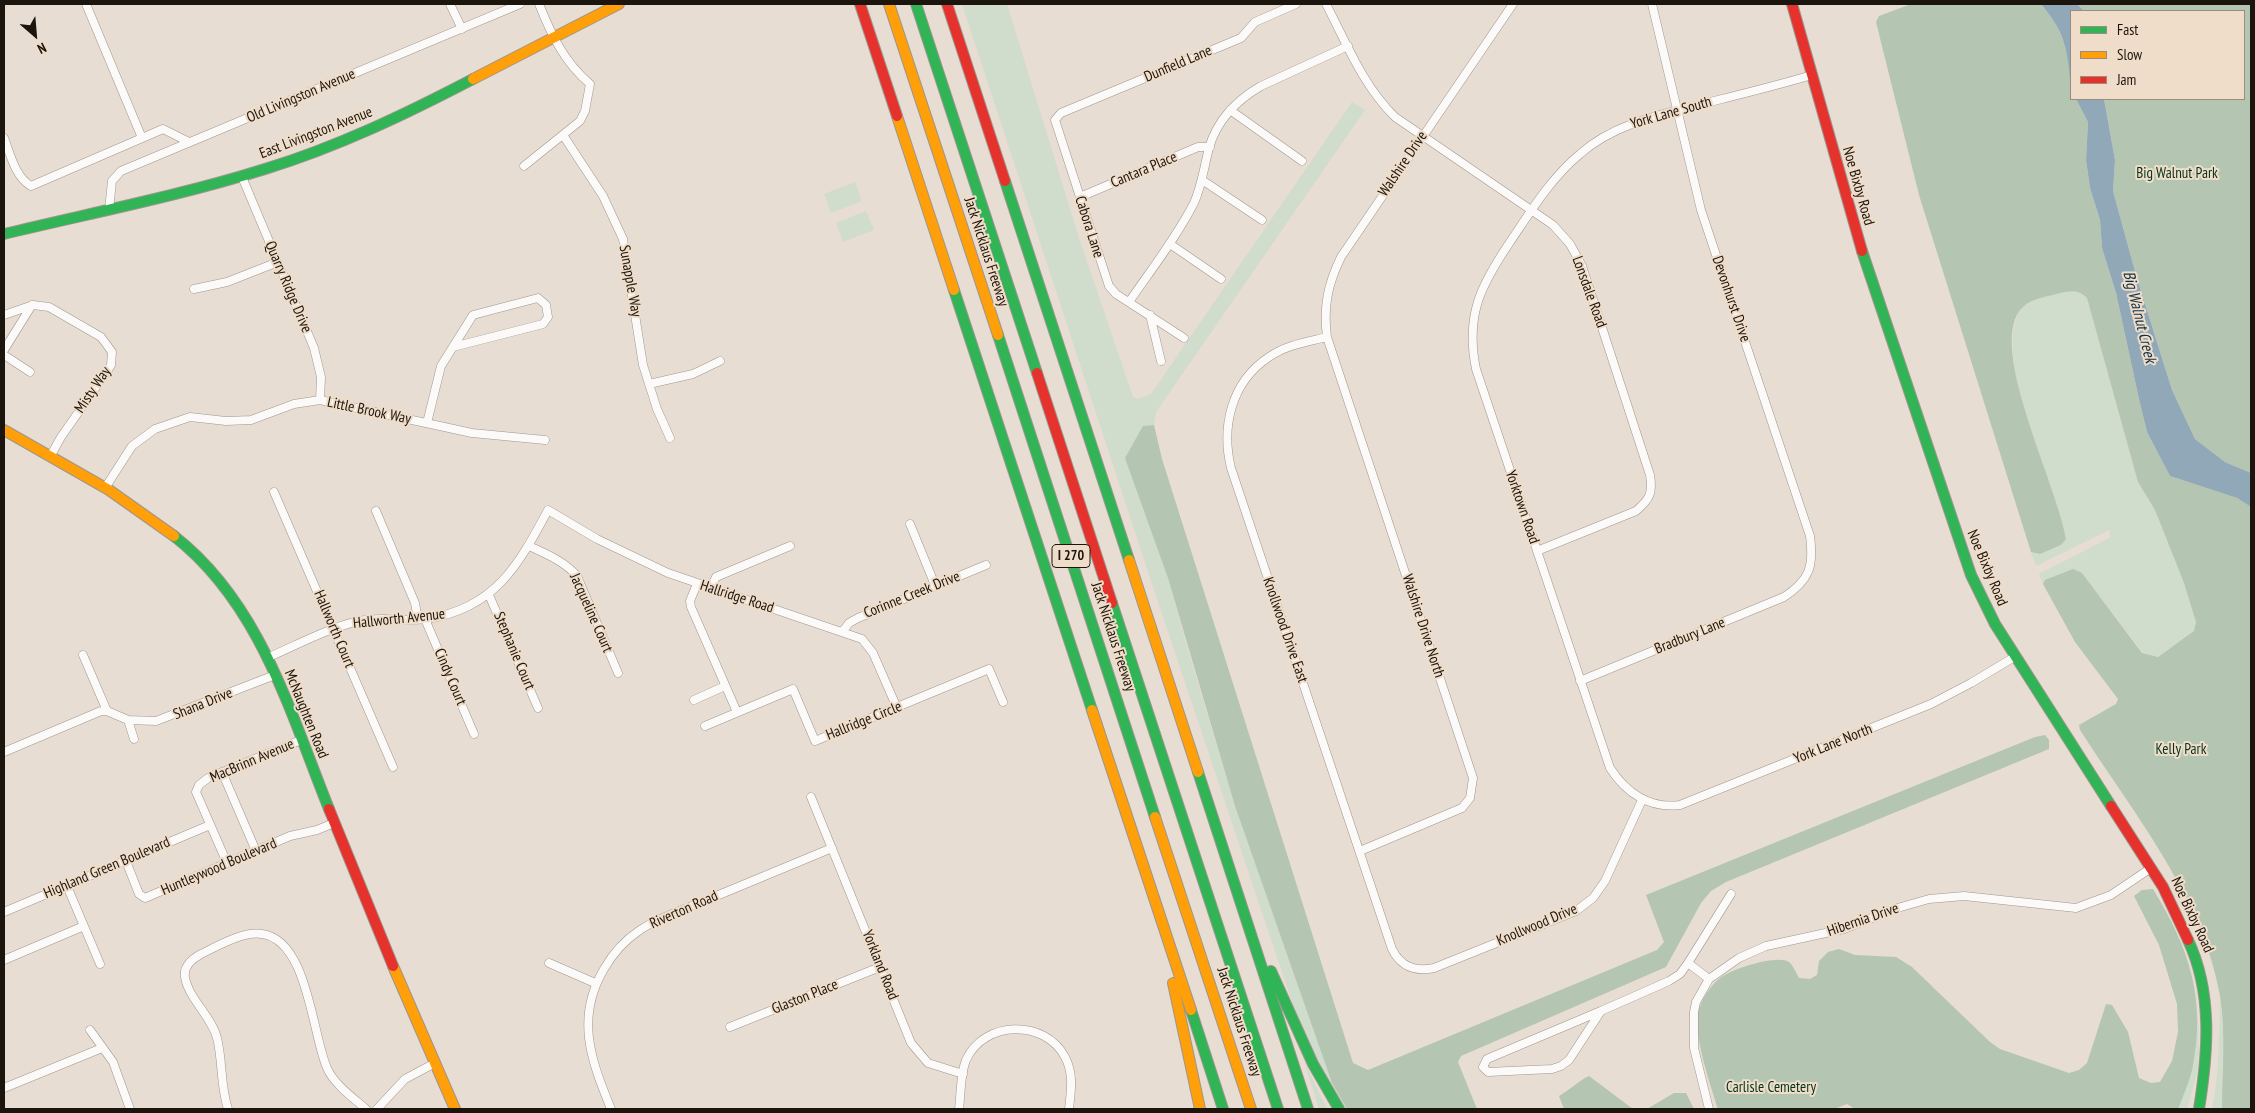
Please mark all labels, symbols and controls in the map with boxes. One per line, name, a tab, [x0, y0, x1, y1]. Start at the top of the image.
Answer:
north arrow	[10, 10, 60, 60]
legend	[2070, 10, 2245, 100]
text: Fast	[2117, 20, 2138, 39]
text: N	[34, 39, 49, 58]
street label: Dunfield Lane	[1141, 42, 1215, 86]
text: Slow	[2117, 45, 2142, 64]
street label: Old Livingston Avenue	[244, 65, 358, 127]
text: Jam	[2117, 70, 2136, 89]
street label: York Lane South	[1628, 93, 1714, 133]
street label: East Livingston Avenue	[257, 103, 375, 163]
street label: Walshire Drive	[1375, 128, 1431, 200]
street label: Noe Bixby Road	[1838, 144, 1878, 228]
street label: Cantara Place	[1108, 148, 1180, 192]
park label: Big Walnut Park	[2136, 165, 2218, 183]
street label: Cabora Lane	[1071, 194, 1107, 260]
street label: Jack Nicklaus Freeway	[960, 195, 1012, 309]
street label: Quarry Ridge Drive	[261, 238, 315, 336]
street label: Sunapple Way	[615, 244, 645, 318]
street label: Lonsdale Road	[1568, 254, 1610, 330]
street label: Devonhurst Drive	[1708, 254, 1754, 344]
water label: Big Walnut Creek	[2118, 269, 2160, 365]
street label: Misty Way	[71, 363, 115, 417]
street label: Little Brook Way	[326, 393, 412, 429]
street label: Yorktown Road	[1501, 468, 1543, 546]
street label: Noe Bixby Road	[1963, 527, 2011, 609]
road number: I 270	[1052, 544, 1090, 568]
street label: Corinne Creek Drive	[861, 568, 963, 622]
street label: Jacqueline Court	[566, 571, 616, 655]
street label: Walshire Drive North	[1398, 572, 1448, 680]
street label: Knollwood Drive East	[1258, 575, 1312, 685]
street label: Hallridge Road	[698, 577, 776, 617]
street label: Jack Nicklaus Freeway	[1087, 580, 1139, 694]
street label: Hallworth Court	[310, 587, 358, 671]
street label: Hallworth Avenue	[352, 605, 446, 633]
street label: Stephanie Court	[490, 609, 538, 693]
street label: Bradbury Lane	[1652, 614, 1728, 658]
street label: Cindy Court	[430, 646, 470, 708]
street label: McNaughten Road	[280, 667, 332, 761]
street label: Shana Drive	[171, 684, 235, 724]
street label: Hallridge Circle	[824, 698, 904, 744]
street label: York Lane North	[1791, 720, 1875, 768]
street label: MacBrinn Avenue	[207, 735, 297, 787]
park label: Kelly Park	[2155, 741, 2207, 759]
street label: Highland Green Boulevard	[41, 833, 173, 903]
street label: Huntleywood Boulevard	[159, 835, 279, 899]
street label: Noe Bixby Road	[2167, 874, 2217, 956]
street label: Riverton Road	[647, 887, 721, 933]
street label: Hibernia Drive	[1825, 899, 1901, 941]
street label: Knollwood Drive	[1494, 900, 1580, 950]
street label: Yorkland Road	[858, 928, 902, 1002]
street label: Jack Nicklaus Freeway	[1213, 965, 1265, 1079]
street label: Glaston Place	[769, 976, 841, 1018]
park label: Carlisle Cemetery	[1726, 1079, 1816, 1097]

